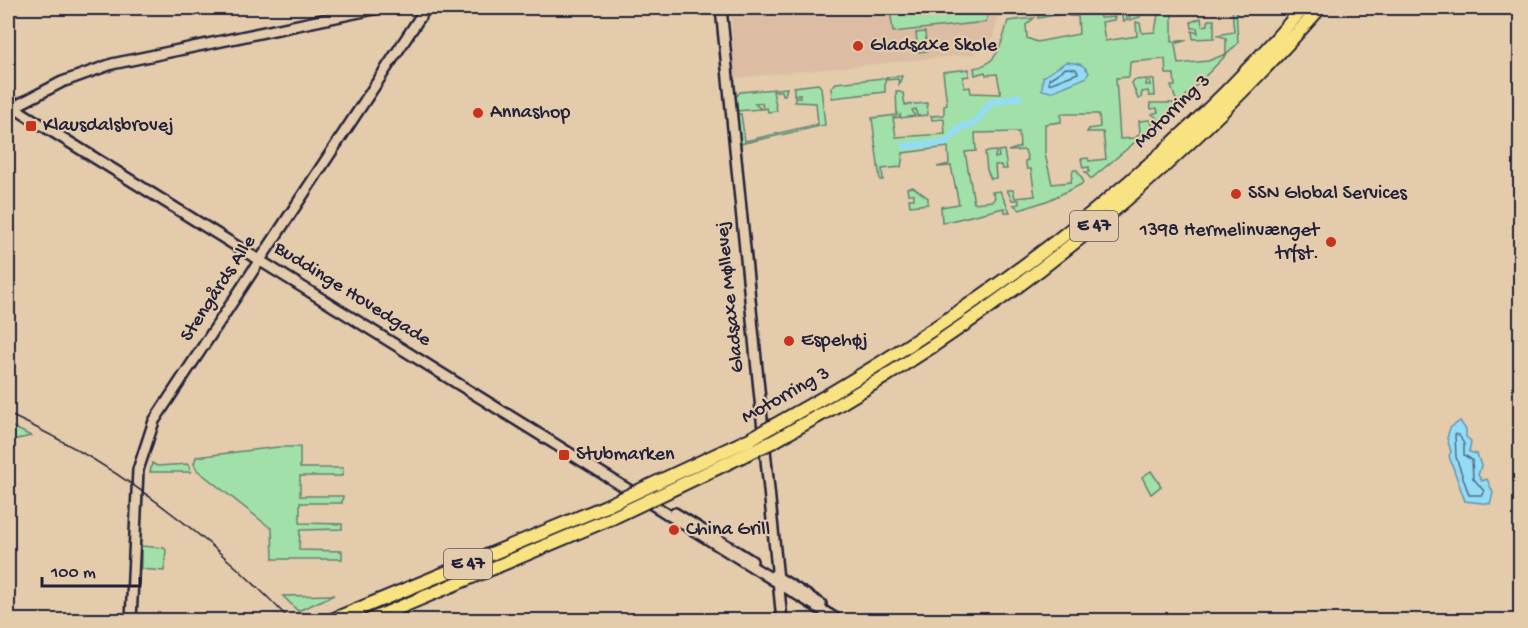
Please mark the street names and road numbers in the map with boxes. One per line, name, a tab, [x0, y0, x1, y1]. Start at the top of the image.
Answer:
street label: Motorring 3	[1130, 70, 1216, 154]
road number: E 47	[1070, 211, 1118, 241]
street label: Gladsaxe Møllevej	[712, 220, 750, 374]
street label: Stengårds Alle	[175, 231, 262, 346]
street label: Buddinge Hovedgade	[269, 237, 435, 353]
street label: Motorring 3	[738, 362, 834, 430]
road number: E 47	[444, 549, 492, 579]

